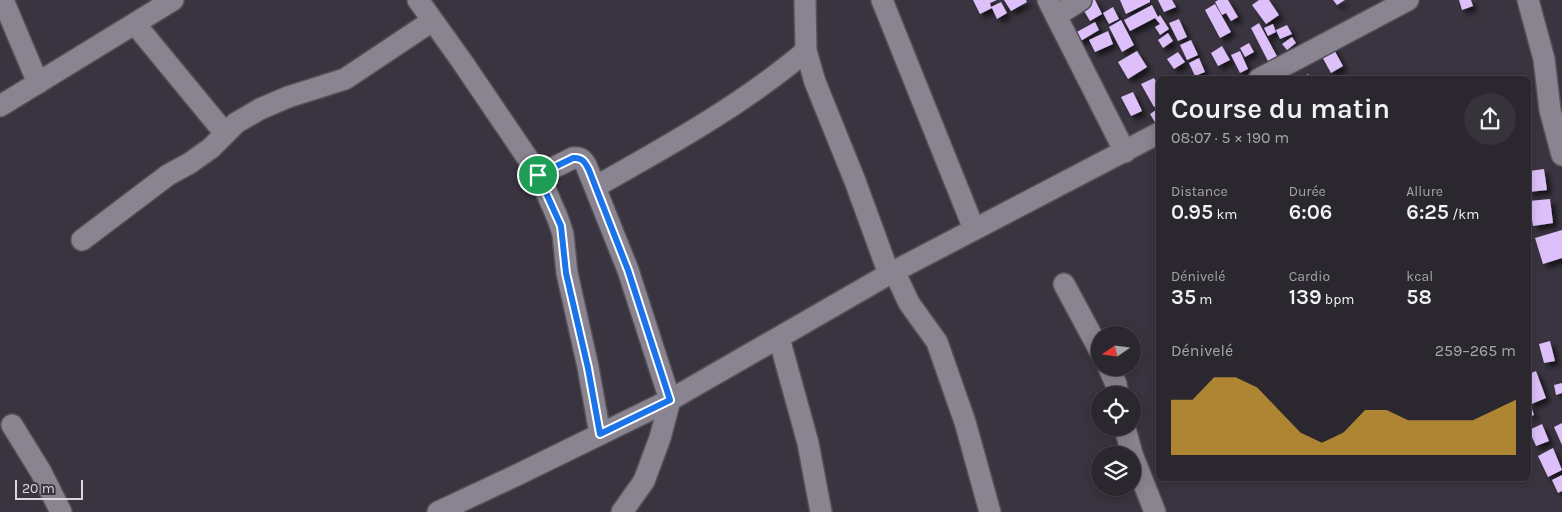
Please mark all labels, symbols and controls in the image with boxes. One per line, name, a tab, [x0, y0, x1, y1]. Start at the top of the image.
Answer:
text: Course du matin	[1171, 92, 1390, 125]
button: share	[1464, 93, 1516, 145]
text: 08:07 · 5 × 190 m	[1171, 128, 1289, 147]
pin	[517, 154, 559, 196]
icon: arrive	[524, 161, 552, 189]
text: Distance	[1171, 183, 1228, 200]
text: Durée	[1289, 183, 1326, 200]
text: Allure	[1406, 183, 1443, 200]
text: 0.95	[1171, 200, 1213, 224]
text: 6:06	[1289, 200, 1332, 224]
text: 6:25	[1406, 200, 1449, 224]
text: km	[1213, 206, 1237, 223]
text: /km	[1449, 206, 1479, 223]
text: Dénivelé	[1171, 268, 1225, 285]
text: Cardio	[1289, 268, 1330, 285]
text: kcal	[1406, 268, 1433, 285]
text: 35	[1171, 285, 1196, 309]
text: 139	[1289, 285, 1322, 309]
text: 58	[1406, 285, 1432, 309]
text: m	[1196, 291, 1212, 308]
text: bpm	[1322, 291, 1354, 308]
north arrow	[1091, 326, 1141, 376]
map controls	[1091, 326, 1141, 496]
text: Dénivelé	[1171, 341, 1233, 360]
text: 259–265 m	[1435, 341, 1516, 360]
button: locate	[1091, 386, 1141, 436]
button: layers	[1091, 446, 1141, 496]
scale bar	[15, 477, 82, 500]
text: 20 m	[22, 480, 55, 497]

